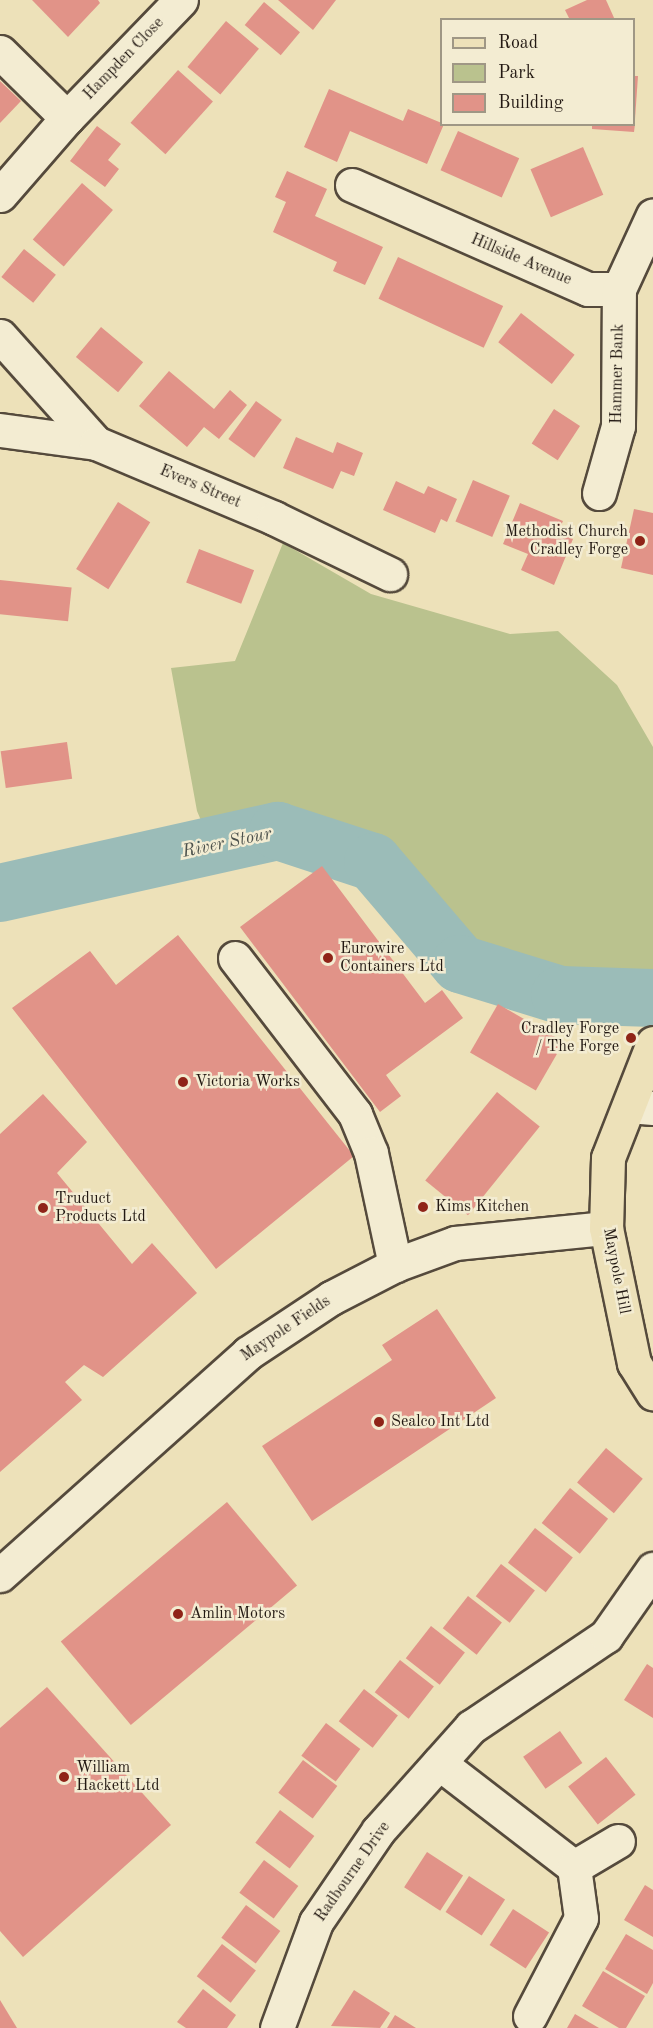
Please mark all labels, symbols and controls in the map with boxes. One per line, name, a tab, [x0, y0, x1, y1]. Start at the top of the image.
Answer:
street label: Hampden Close	[80, 14, 168, 104]
legend	[440, 18, 635, 126]
text: Road	[498, 34, 538, 52]
text: Park	[498, 64, 535, 82]
text: Building	[498, 94, 563, 112]
street label: Hillside Avenue	[468, 230, 574, 290]
street label: Hammer Bank	[608, 324, 628, 424]
street label: Evers Street	[156, 461, 244, 513]
place label: Methodist Church Cradley Forge	[505, 522, 628, 560]
marker: Methodist Church Cradley Forge	[633, 534, 647, 548]
water label: River Stour	[180, 823, 274, 863]
place label: Eurowire Containers Ltd	[340, 939, 444, 977]
marker: Eurowire Containers Ltd	[321, 951, 335, 965]
place label: Cradley Forge / The Forge	[521, 1019, 619, 1057]
marker: Cradley Forge / The Forge	[624, 1031, 638, 1045]
place label: Victoria Works	[195, 1072, 300, 1092]
marker: Victoria Works	[176, 1075, 190, 1089]
place label: Truduct Products Ltd	[55, 1189, 146, 1227]
place label: Kims Kitchen	[435, 1197, 529, 1217]
marker: Kims Kitchen	[416, 1200, 430, 1214]
marker: Truduct Products Ltd	[36, 1201, 50, 1215]
street label: Maypole Hill	[598, 1226, 634, 1316]
street label: Maypole Fields	[238, 1292, 334, 1366]
place label: Sealco Int Ltd	[391, 1412, 490, 1432]
marker: Sealco Int Ltd	[372, 1415, 386, 1429]
place label: Amlin Motors	[190, 1604, 285, 1624]
marker: Amlin Motors	[171, 1607, 185, 1621]
place label: William Hackett Ltd	[76, 1758, 160, 1796]
marker: William Hackett Ltd	[57, 1770, 71, 1784]
street label: Radbourne Drive	[311, 1818, 395, 1926]

